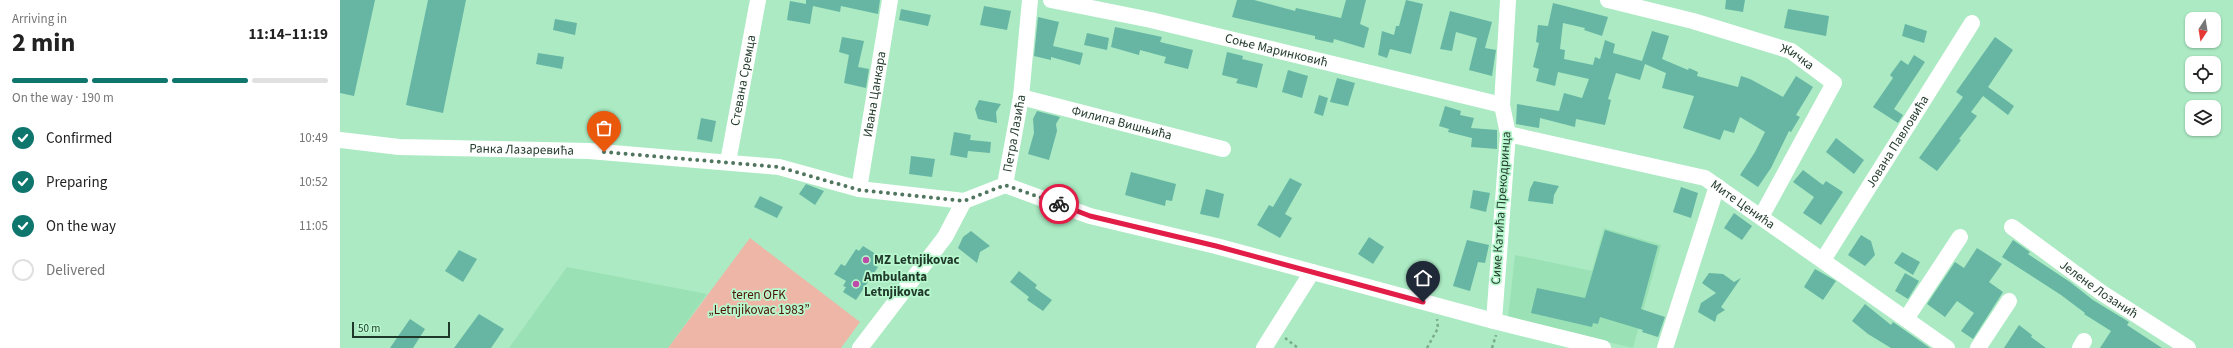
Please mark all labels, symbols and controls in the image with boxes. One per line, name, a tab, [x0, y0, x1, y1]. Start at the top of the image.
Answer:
text: Arriving in	[12, 10, 67, 28]
north arrow	[2185, 12, 2221, 48]
map controls	[2185, 12, 2221, 136]
text: 2 min	[12, 24, 75, 61]
text: 11:14–11:19	[248, 24, 328, 45]
street label: Соње Маринковић	[1223, 29, 1330, 72]
street label: Стевана Сремца	[726, 33, 760, 127]
street label: Жичка	[1778, 39, 1818, 74]
street label: Ивана Цанкара	[859, 50, 890, 139]
button: locate	[2185, 56, 2221, 92]
text: On the way · 190 m	[12, 89, 114, 107]
street label: Јована Павловића	[1862, 92, 1933, 191]
street label: Петра Лазића	[999, 93, 1030, 174]
button: layers	[2185, 100, 2221, 136]
street label: Филипа Вишњића	[1070, 101, 1174, 144]
pin	[587, 111, 621, 152]
icon: bag	[593, 117, 615, 139]
icon: check	[12, 127, 34, 149]
text: Confirmed	[46, 128, 112, 149]
text: 10:49	[299, 129, 328, 147]
street label: Симе Катића Прекодринца	[1487, 131, 1515, 285]
street label: Ранка Лазаревића	[469, 139, 574, 160]
icon: check	[12, 171, 34, 193]
text: Preparing	[46, 172, 107, 193]
text: 10:52	[299, 173, 328, 191]
street label: Мите Ценића	[1707, 176, 1779, 233]
courier	[1039, 184, 1079, 224]
icon: bike	[1048, 193, 1070, 215]
icon: check	[12, 215, 34, 237]
text: On the way	[46, 216, 116, 237]
text: 11:05	[299, 217, 328, 235]
place label: MZ Letnjikovac	[874, 251, 960, 269]
marker: MZ Letnjikovac	[861, 255, 871, 265]
street label: Јелене Лозанић	[2056, 256, 2142, 323]
text: Delivered	[46, 260, 105, 281]
pin	[1406, 261, 1440, 302]
icon: home	[1412, 267, 1434, 289]
place label: Ambulanta Letnjikovac	[863, 268, 930, 301]
marker: Ambulanta Letnjikovac	[851, 279, 861, 289]
park label: teren OFK „Letnjikovac 1983”	[708, 286, 810, 319]
scale bar	[352, 320, 450, 339]
text: 50 m	[358, 321, 380, 336]

